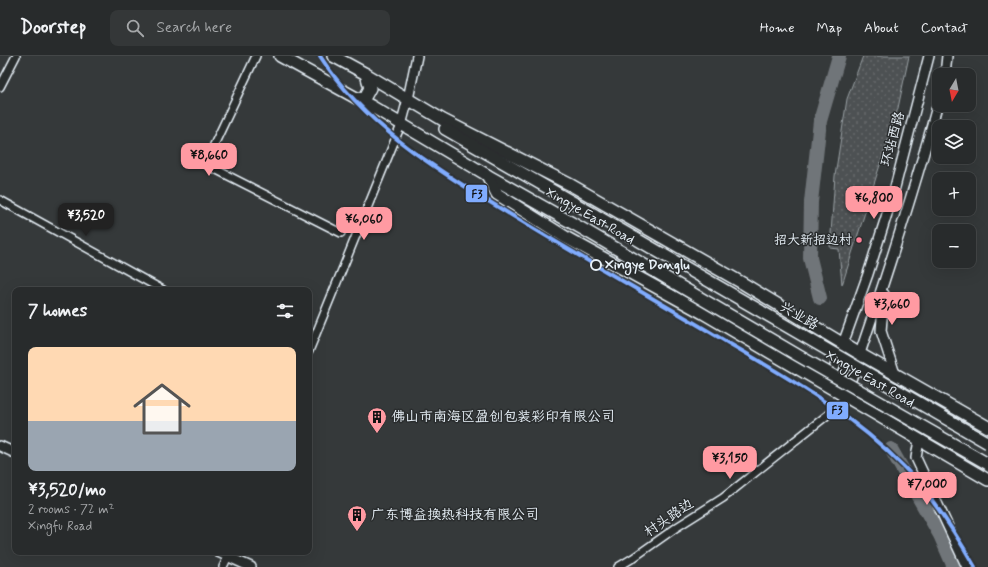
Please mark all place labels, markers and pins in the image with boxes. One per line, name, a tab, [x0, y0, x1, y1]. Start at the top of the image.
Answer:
pin: ¥8,660	[176, 143, 242, 177]
pin: ¥6,800	[841, 186, 907, 220]
pin: ¥3,520	[53, 203, 119, 237]
pin: ¥6,060	[331, 207, 397, 241]
place label: 招大新招边村	[774, 232, 852, 249]
marker: 招大新招边村	[854, 235, 864, 245]
place label: Xingye Donglu	[605, 256, 690, 276]
marker: Xingye Donglu	[590, 259, 602, 271]
pin: ¥3,660	[859, 292, 925, 326]
building icon: 佛山市南海区盈创包装彩印有限公司	[366, 406, 388, 434]
place label: 佛山市南海区盈创包装彩印有限公司	[391, 408, 615, 426]
pin: ¥3,150	[697, 446, 763, 480]
pin: ¥7,000	[894, 472, 960, 506]
building icon: 广东博益换热科技有限公司	[346, 504, 368, 532]
place label: 广东博益换热科技有限公司	[371, 506, 539, 524]

